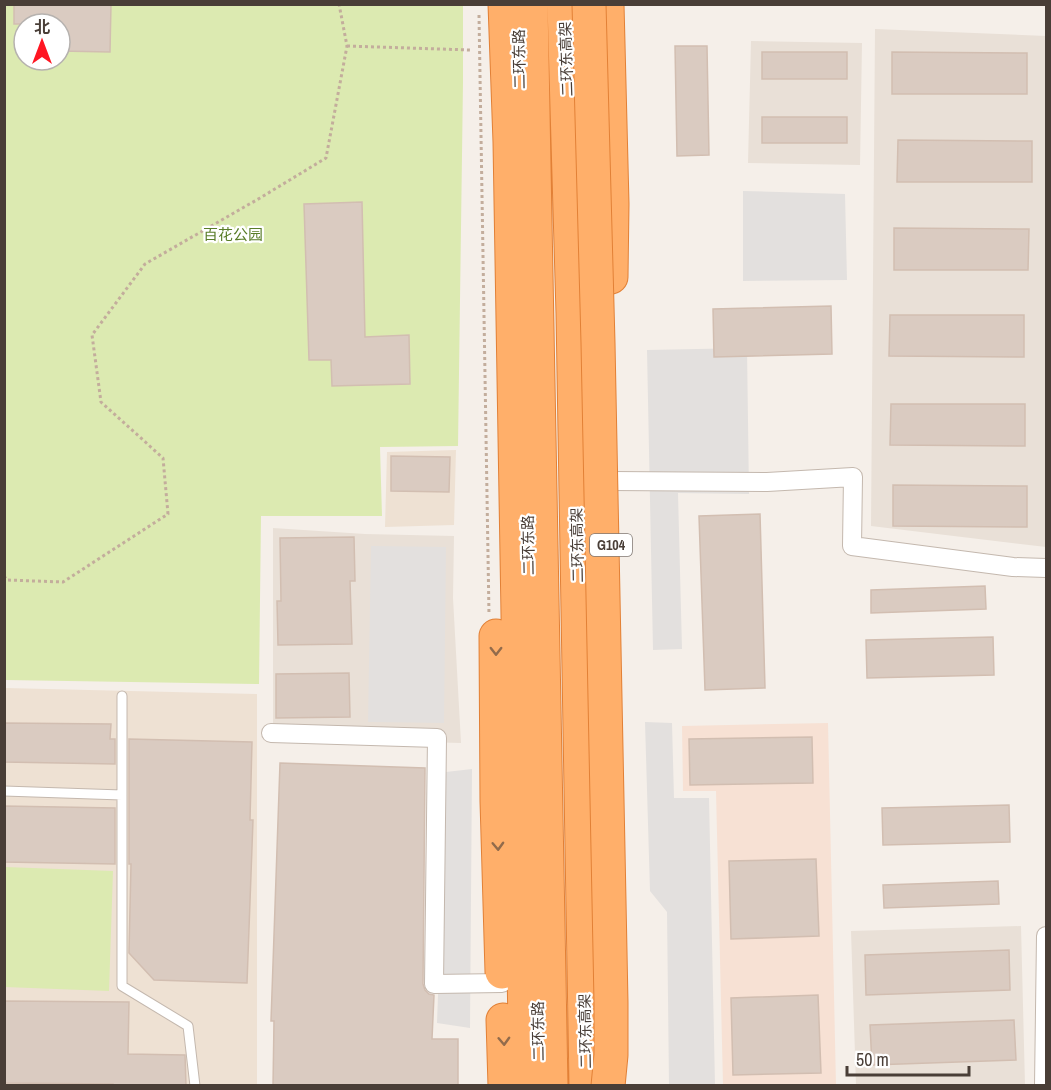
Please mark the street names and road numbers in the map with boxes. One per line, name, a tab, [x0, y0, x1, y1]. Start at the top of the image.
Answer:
street label: 二环东高架	[554, 21, 578, 97]
street label: 二环东路	[508, 29, 530, 89]
street label: 二环东高架	[566, 507, 588, 583]
street label: 二环东路	[517, 515, 539, 575]
road number: G104	[590, 534, 632, 556]
street label: 二环东高架	[574, 993, 596, 1069]
street label: 二环东路	[527, 1001, 549, 1061]

